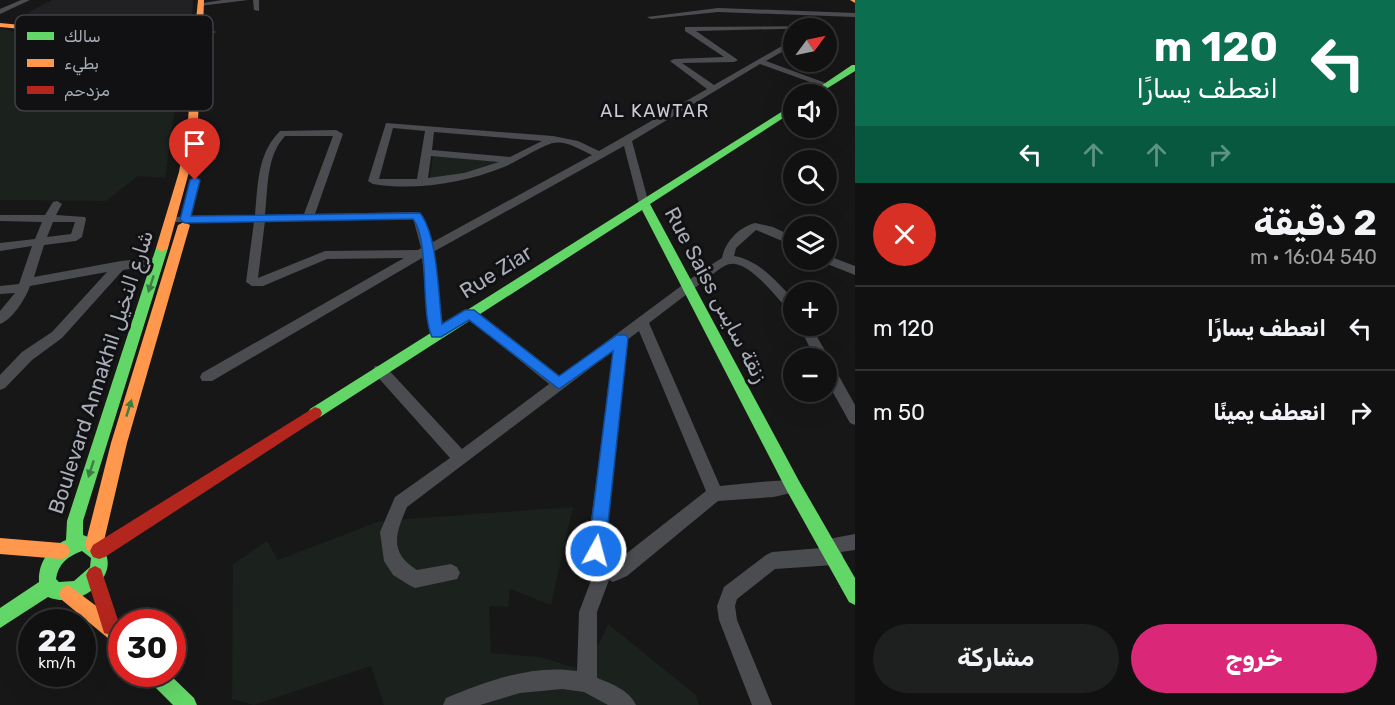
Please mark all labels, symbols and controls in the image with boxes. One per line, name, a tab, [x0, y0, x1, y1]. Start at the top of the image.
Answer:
legend	[15, 15, 213, 111]
north arrow	[783, 18, 837, 72]
map controls	[783, 18, 837, 402]
text: 120 m	[1154, 22, 1278, 72]
icon: left	[1299, 24, 1377, 102]
text: سالك	[64, 27, 101, 46]
text: بطيء	[64, 54, 99, 76]
text: انعطف يسارًا	[1136, 73, 1278, 105]
text: مزدحم	[64, 81, 110, 101]
button: sound	[783, 84, 837, 138]
district label: AL KAWTAR	[600, 100, 710, 122]
pin	[169, 118, 220, 180]
icon: arrive	[178, 127, 211, 160]
icon: left	[1014, 138, 1047, 171]
icon: ahead	[1077, 138, 1110, 171]
icon: ahead	[1140, 138, 1173, 171]
icon: right	[1203, 138, 1236, 171]
button: search	[783, 150, 837, 204]
text: 2 دقيقة	[1253, 201, 1377, 244]
street label: Rue Saiss زنقة سايس	[660, 203, 773, 387]
button: close	[873, 203, 936, 266]
button: layers	[783, 216, 837, 270]
street label: Boulevard Annakhil شارع النخيل	[43, 227, 160, 517]
street label: Rue Ziar	[455, 240, 537, 304]
text: 540 m · 16:04	[1250, 245, 1377, 269]
one-way arrow	[146, 275, 155, 293]
button: +	[783, 282, 837, 336]
icon: left	[1344, 312, 1377, 345]
text: 120 m	[873, 315, 934, 342]
text: انعطف يسارًا	[1207, 315, 1326, 342]
button: −	[783, 348, 837, 402]
icon: right	[1344, 396, 1377, 429]
one-way arrow	[125, 398, 134, 416]
text: 50 m	[873, 399, 925, 426]
text: انعطف يمينًا	[1213, 399, 1326, 426]
one-way arrow	[86, 460, 95, 478]
position arrow	[564, 519, 628, 583]
speed limit sign: 30	[108, 609, 186, 687]
text: 22	[38, 623, 77, 659]
button: مشاركة	[873, 624, 1119, 693]
button: خروج	[1131, 624, 1377, 693]
text: km/h	[38, 654, 76, 672]

